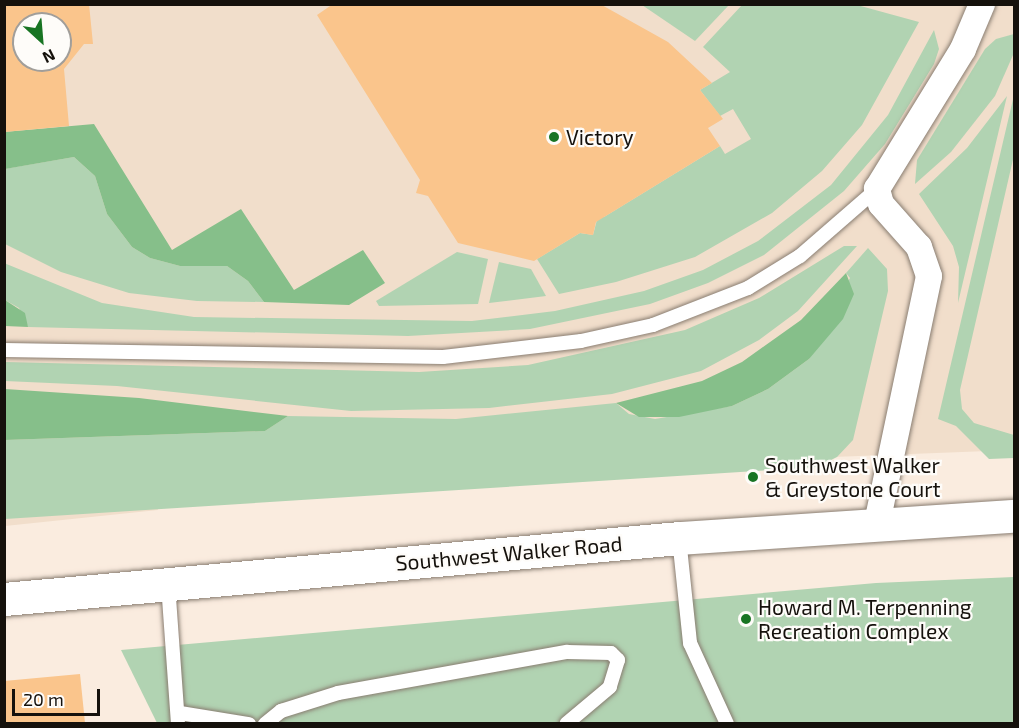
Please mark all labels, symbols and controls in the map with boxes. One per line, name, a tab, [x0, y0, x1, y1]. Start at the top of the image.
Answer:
north arrow	[12, 12, 72, 72]
text: N	[40, 46, 59, 68]
place label: Victory	[566, 124, 634, 150]
marker: Victory	[547, 130, 561, 144]
place label: Southwest Walker & Greystone Court	[765, 452, 941, 502]
marker: Southwest Walker & Greystone Court	[746, 470, 760, 484]
street label: Southwest Walker Road	[394, 530, 624, 576]
place label: Howard M. Terpenning Recreation Complex	[758, 594, 972, 644]
marker: Howard M. Terpenning Recreation Complex	[739, 612, 753, 626]
scale bar	[15, 677, 104, 715]
text: 20 m	[23, 688, 64, 710]

